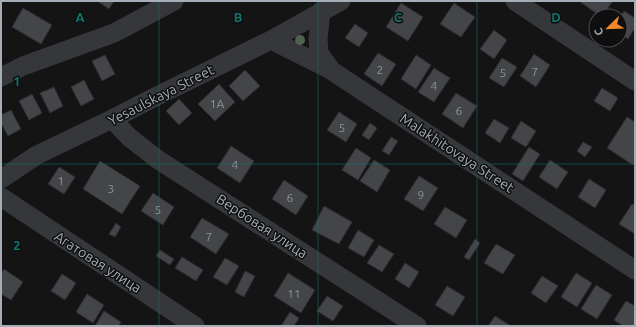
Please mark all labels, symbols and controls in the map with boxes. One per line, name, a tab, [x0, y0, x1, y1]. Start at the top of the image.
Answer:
north arrow	[588, 8, 628, 48]
text: A	[75, 10, 85, 24]
text: B	[234, 10, 243, 24]
text: C	[394, 10, 403, 24]
text: D	[551, 10, 561, 24]
text: С	[592, 26, 606, 37]
street label: Yesaulskaya Street	[105, 61, 217, 129]
house number: 2	[377, 63, 383, 76]
house number: 7	[532, 65, 538, 78]
house number: 5	[500, 66, 506, 79]
text: 1	[13, 74, 21, 88]
house number: 4	[431, 79, 438, 92]
house number: 1А	[210, 97, 224, 110]
house number: 6	[456, 104, 463, 117]
street label: Malakhitovaya Street	[397, 110, 517, 196]
house number: 5	[339, 121, 345, 134]
house number: 4	[232, 158, 239, 171]
house number: 1	[58, 174, 64, 187]
house number: 3	[108, 182, 114, 195]
house number: 9	[418, 188, 424, 201]
street label: Вербовая улица	[214, 191, 310, 261]
house number: 6	[287, 191, 294, 204]
house number: 5	[155, 203, 161, 216]
street label: Агатовая улица	[52, 228, 144, 296]
house number: 7	[206, 230, 212, 243]
text: 2	[13, 238, 21, 252]
house number: 11	[287, 287, 301, 300]

